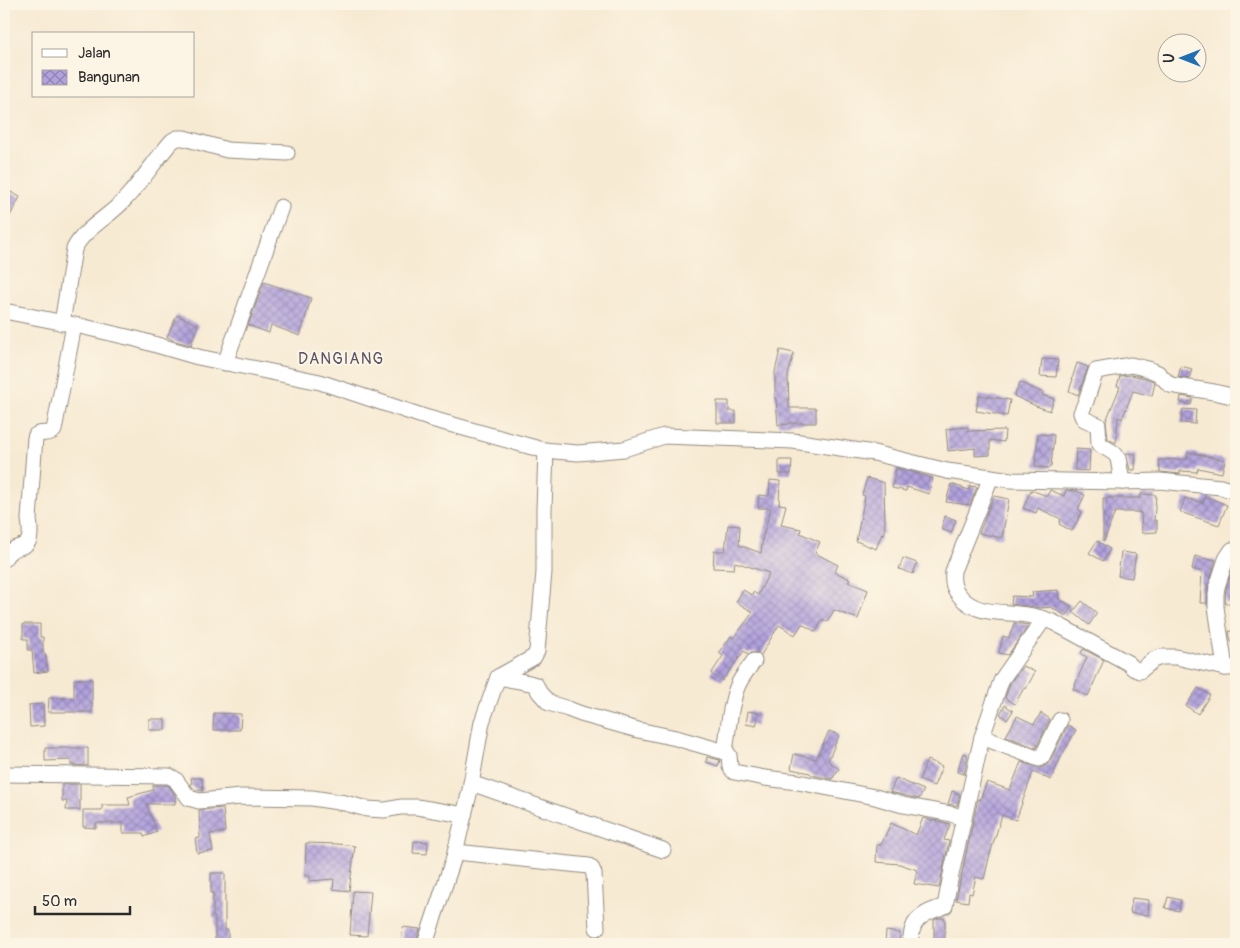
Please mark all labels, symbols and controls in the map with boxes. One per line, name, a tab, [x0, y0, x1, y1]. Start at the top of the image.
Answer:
legend	[32, 32, 195, 98]
north arrow	[1158, 32, 1208, 82]
text: Jalan	[78, 44, 111, 63]
text: U	[1161, 53, 1178, 63]
text: Bangunan	[78, 68, 140, 87]
district label: DANGIANG	[298, 349, 384, 369]
scale bar	[35, 883, 130, 915]
text: 50 m	[42, 892, 77, 911]

